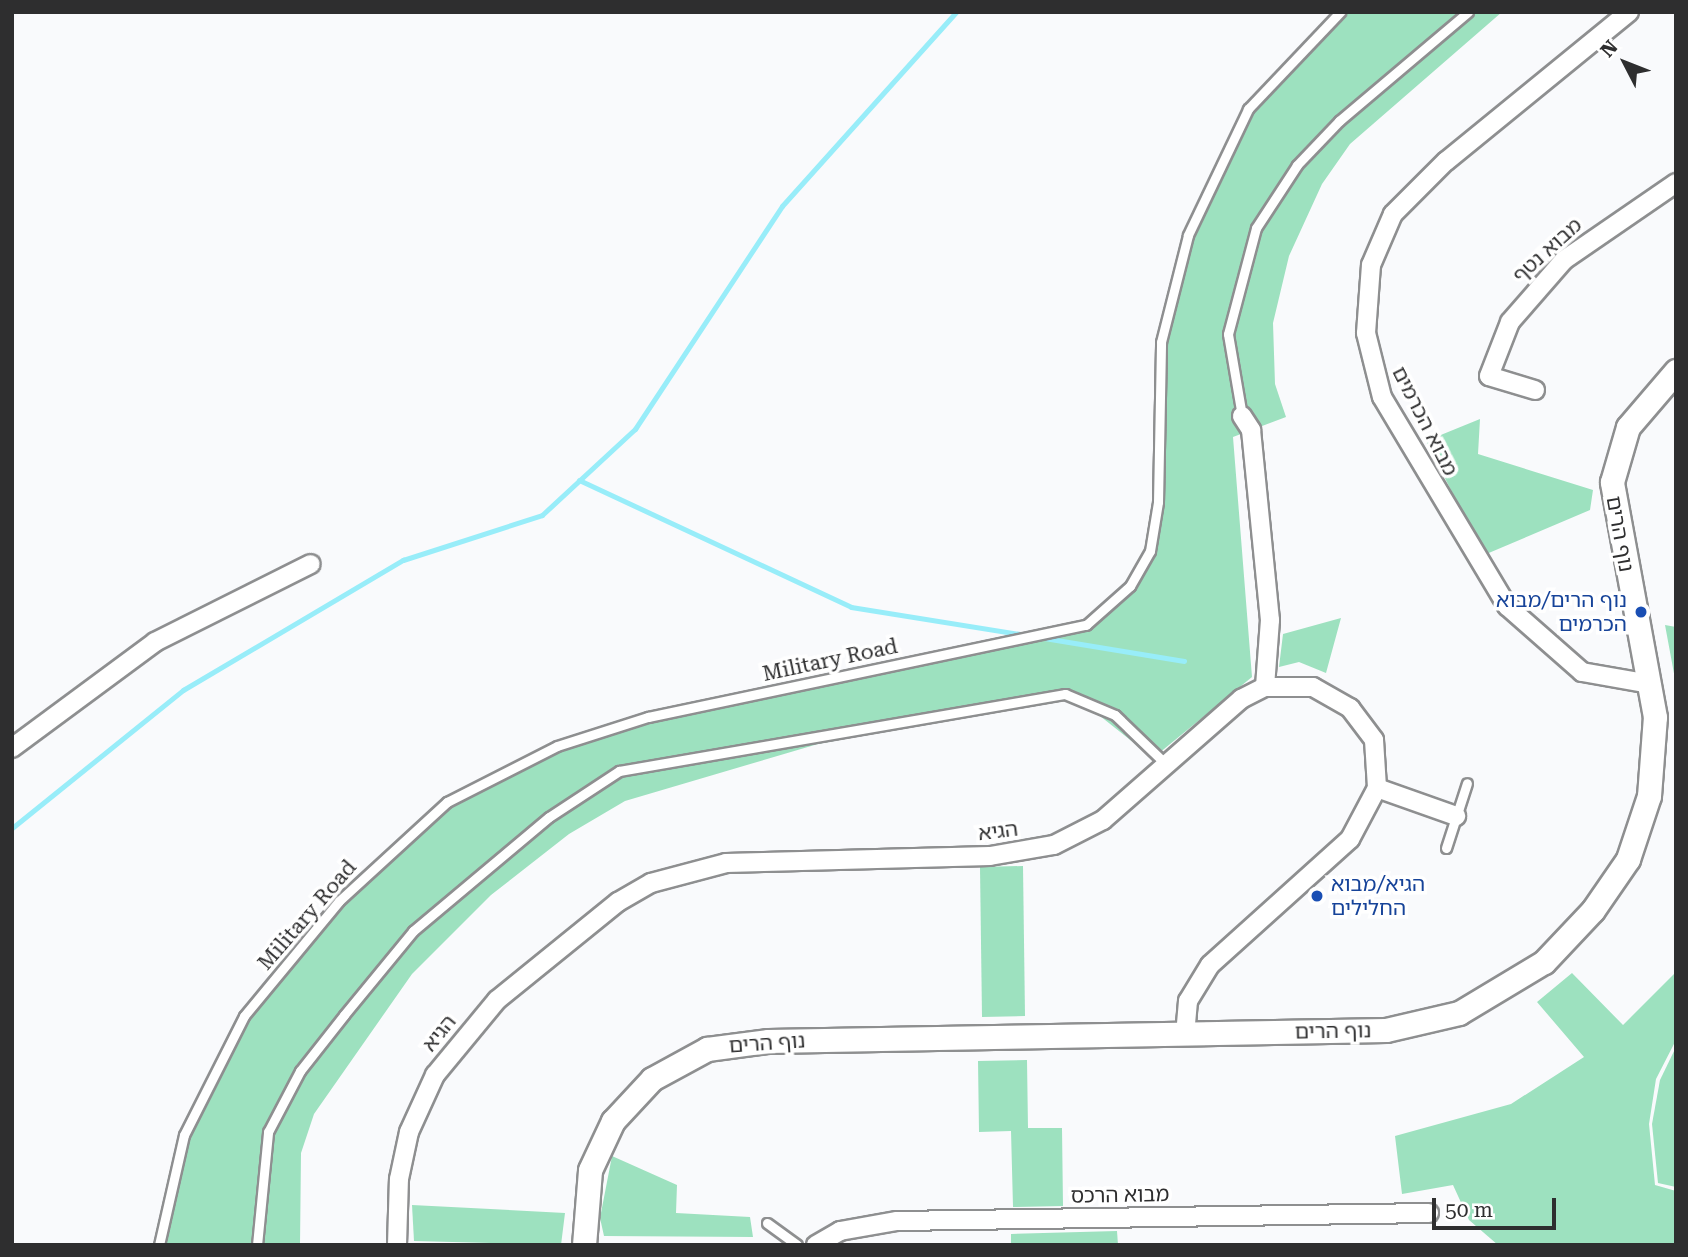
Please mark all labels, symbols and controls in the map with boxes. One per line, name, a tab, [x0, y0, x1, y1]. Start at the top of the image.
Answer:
north arrow	[1590, 28, 1660, 98]
text: N	[1596, 35, 1622, 62]
street label: מבוא נטף	[1507, 212, 1587, 288]
street label: מבוא הכרמים	[1387, 362, 1463, 480]
street label: נוף הרים	[1601, 494, 1639, 574]
place label: נוף הרים/מבוא הכרמים	[1496, 587, 1627, 637]
marker: נוף הרים/מבוא הכרמים	[1633, 604, 1649, 620]
street label: Military Road	[760, 633, 900, 687]
street label: הגיא	[977, 816, 1019, 846]
street label: Military Road	[252, 855, 362, 975]
place label: הגיא/מבוא החלילים	[1331, 871, 1425, 921]
marker: הגיא/מבוא החלילים	[1309, 888, 1325, 904]
street label: הגיא	[417, 1010, 461, 1056]
street label: נוף הרים	[1294, 1018, 1372, 1044]
street label: נוף הרים	[728, 1028, 806, 1058]
street label: מבוא הרכס	[1071, 1182, 1169, 1208]
scale bar	[1436, 1184, 1560, 1228]
text: 50 m	[1445, 1198, 1493, 1222]

